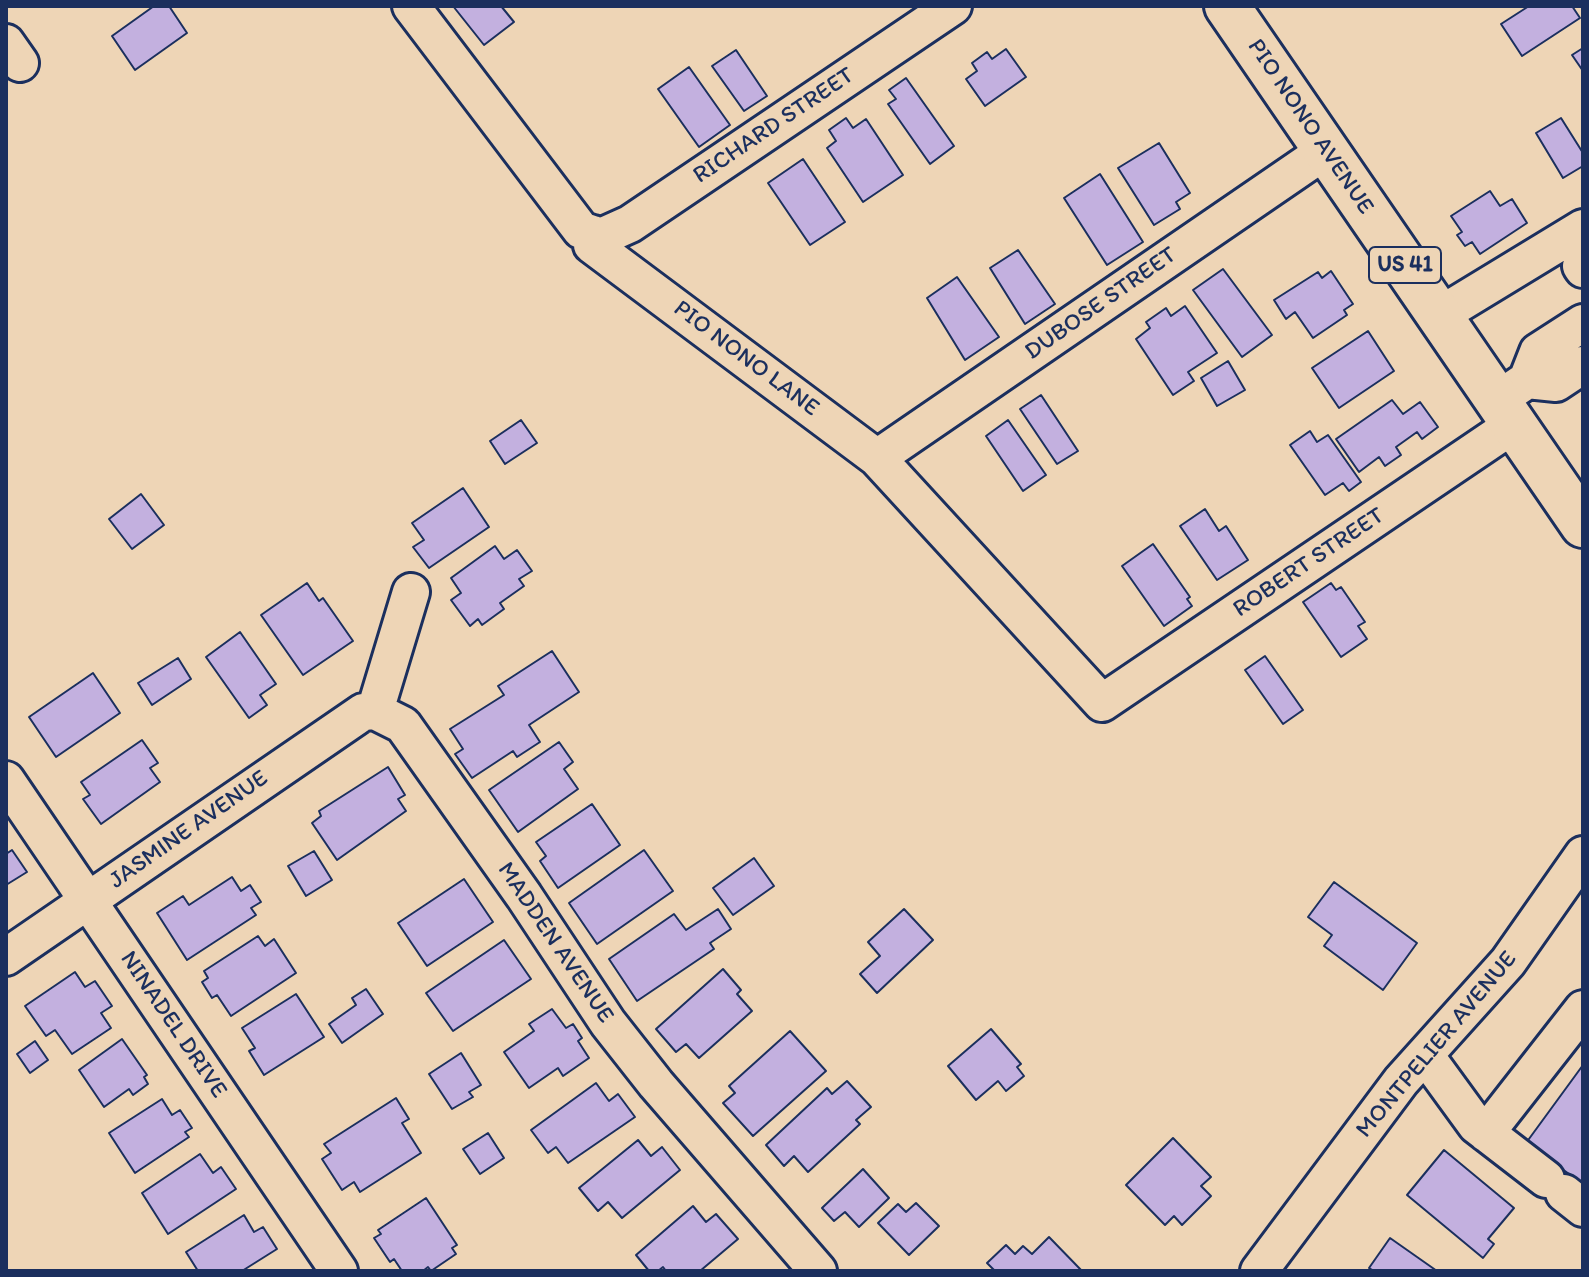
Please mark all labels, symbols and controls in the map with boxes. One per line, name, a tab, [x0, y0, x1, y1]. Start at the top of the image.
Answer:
street label: PIO NONO AVENUE	[1241, 34, 1379, 220]
street label: RICHARD STREET	[688, 62, 860, 190]
street label: DUBOSE STREET	[1020, 241, 1182, 367]
road number: US 41	[1369, 247, 1441, 283]
street label: PIO NONO LANE	[667, 295, 825, 423]
street label: ROBERT STREET	[1228, 502, 1390, 624]
street label: JASMINE AVENUE	[104, 764, 274, 896]
street label: MADDEN AVENUE	[491, 857, 619, 1029]
street label: NINADEL DRIVE	[113, 946, 233, 1104]
street label: MONTPELIER AVENUE	[1350, 946, 1524, 1144]

